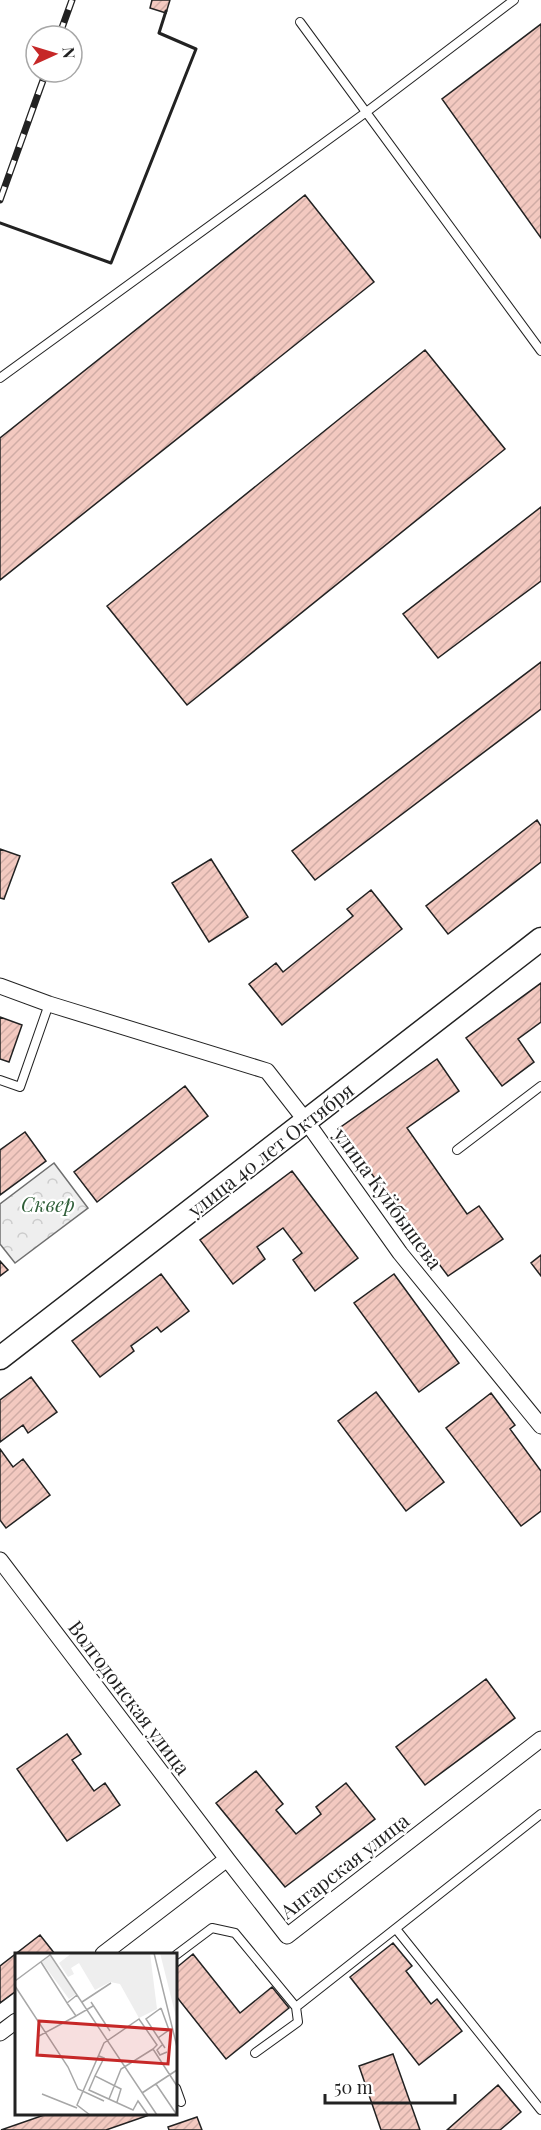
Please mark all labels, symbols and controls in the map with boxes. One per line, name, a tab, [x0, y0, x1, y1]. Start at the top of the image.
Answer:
north arrow	[24, 24, 84, 84]
text: N	[59, 46, 80, 60]
street label: улица 40 лет Октября	[181, 1076, 359, 1223]
street label: улица Куйбышева	[328, 1121, 449, 1274]
park label: Сквер	[21, 1190, 75, 1217]
street label: Волгодонская улица	[63, 1614, 197, 1780]
street label: Ангарская улица	[273, 1806, 414, 1924]
inset map	[15, 1953, 177, 2115]
scale bar	[325, 2067, 456, 2105]
text: 50 m	[334, 2075, 373, 2099]

